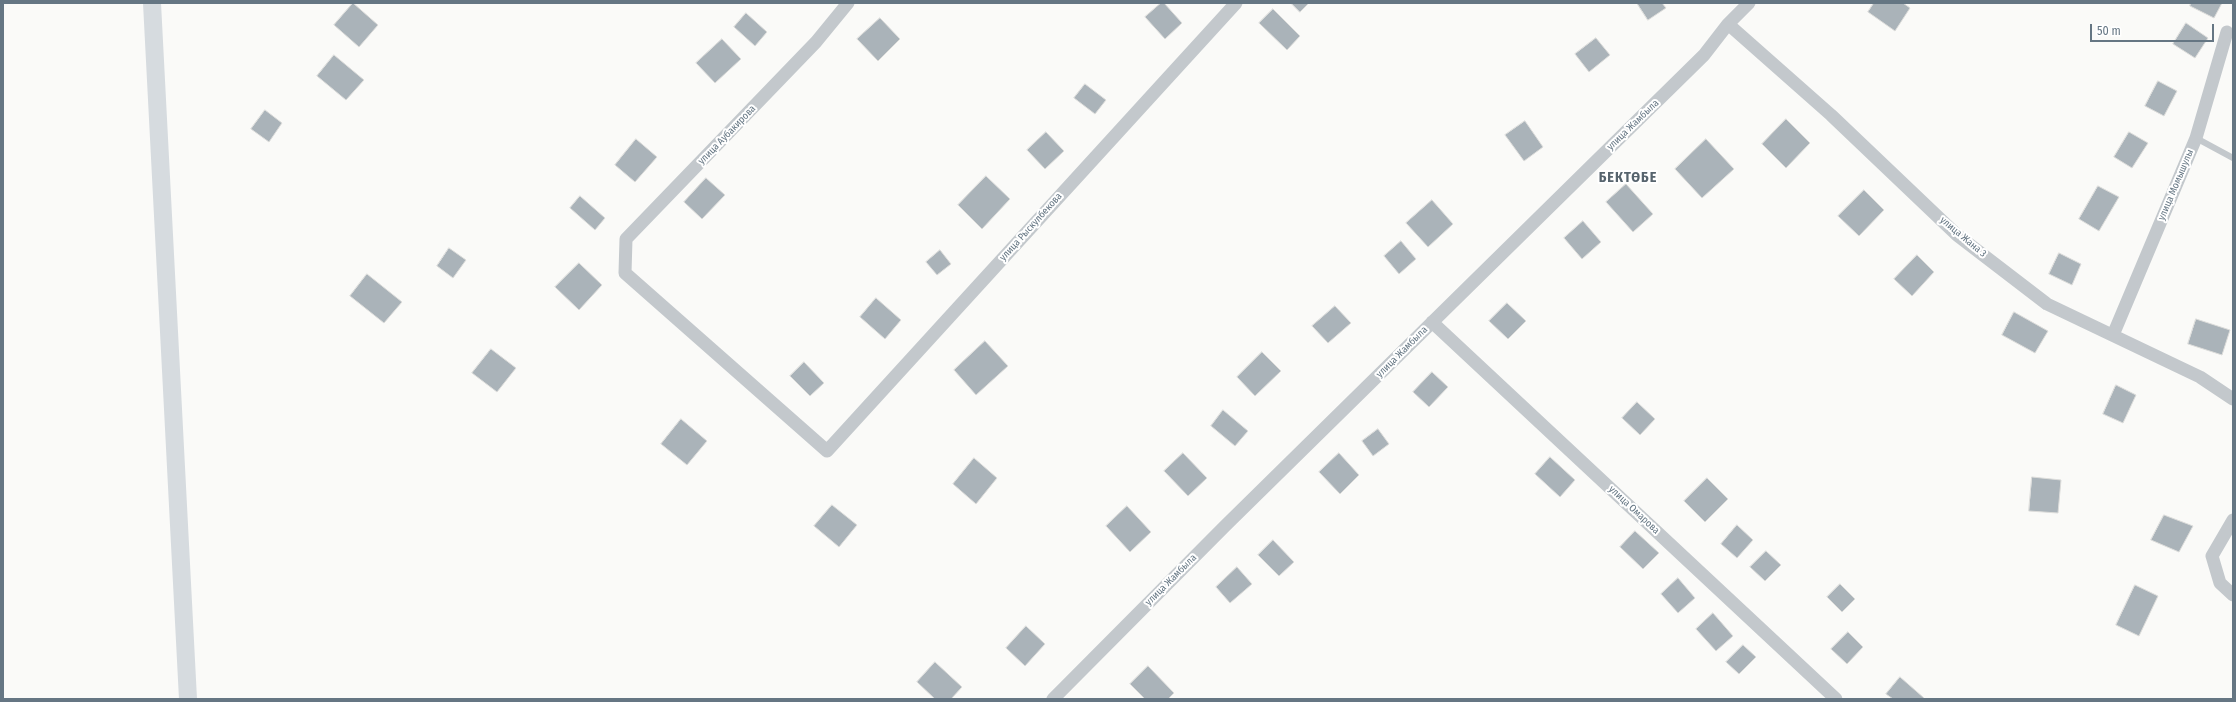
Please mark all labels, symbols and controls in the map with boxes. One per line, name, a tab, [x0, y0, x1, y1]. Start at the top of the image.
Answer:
scale bar	[2092, 16, 2216, 42]
text: 50 m	[2097, 24, 2121, 38]
street label: улица Жамбыла	[1605, 97, 1661, 153]
street label: улица Аубакирова	[696, 103, 758, 167]
street label: улица Момышулы	[2156, 148, 2196, 222]
district label: БЕКТӨБЕ	[1599, 170, 1657, 186]
street label: улица Рыскулбекова	[997, 191, 1065, 263]
street label: улица Жана 3	[1937, 214, 1989, 260]
street label: улица Жамбыла	[1374, 324, 1430, 380]
street label: улица Омарова	[1606, 483, 1662, 537]
street label: улица Жамбыла	[1143, 552, 1199, 608]

